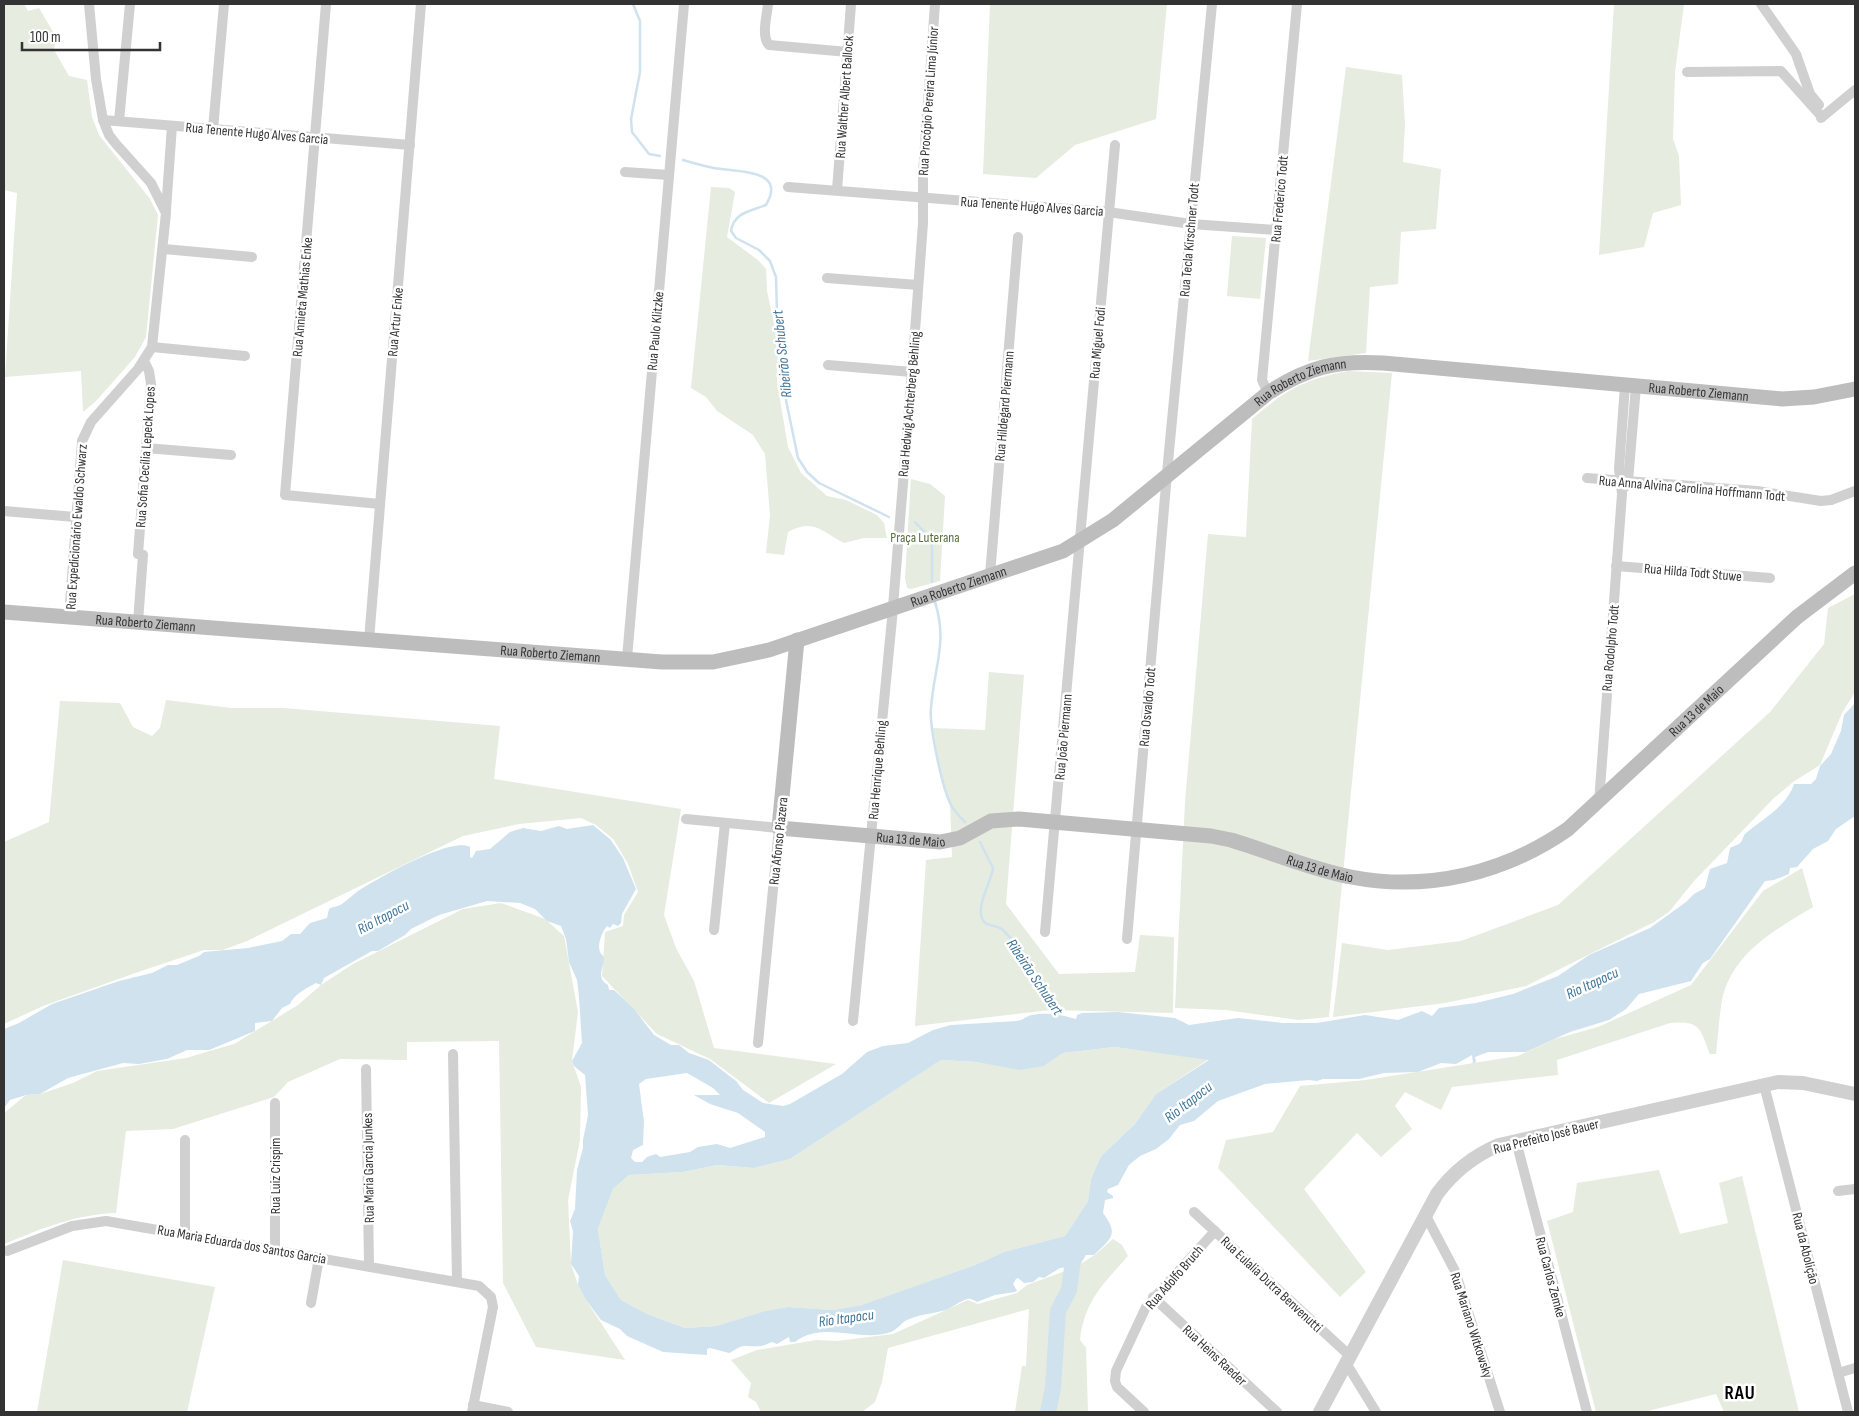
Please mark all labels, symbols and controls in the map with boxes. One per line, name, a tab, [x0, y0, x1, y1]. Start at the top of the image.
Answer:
scale bar	[22, 20, 160, 52]
street label: Rua Procópio Pereira Lima Júnior	[915, 26, 942, 176]
text: 100 m	[30, 28, 61, 47]
street label: Rua Walther Albert Ballock	[832, 34, 857, 159]
street label: Rua Tenente Hugo Alves Garcia	[185, 119, 329, 148]
street label: Rua Frederico Todt	[1267, 155, 1292, 243]
street label: Rua Tecla Kirschner Todt	[1176, 182, 1203, 298]
street label: Rua Tenente Hugo Alves Garcia	[960, 193, 1104, 220]
street label: Rua Annieta Mathias Enke	[289, 237, 316, 358]
street label: Rua Artur Enke	[384, 287, 407, 357]
street label: Rua Paulo Klitzke	[644, 291, 667, 371]
street label: Rua Miguel Fodi	[1086, 306, 1109, 380]
water label: Ribeirão Schubert	[768, 309, 797, 399]
street label: Rua Hedwig Achterberg Behling	[895, 330, 924, 478]
street label: Rua Hildegard Piermann	[991, 350, 1018, 462]
street label: Rua Roberto Ziemann	[1251, 355, 1347, 410]
street label: Rua Roberto Ziemann	[1648, 379, 1749, 405]
street label: Rua Sofia Cecília Lepeck Lopes	[132, 386, 159, 528]
street label: Rua Expedicionário Ewaldo Schwarz	[62, 444, 91, 610]
street label: Rua Anna Alvina Carolina Hoffmann Todt	[1598, 472, 1786, 505]
park label: Praça Luterana	[890, 529, 960, 546]
street label: Rua Hilda Todt Stuwe	[1643, 560, 1743, 585]
street label: Rua Roberto Ziemann	[908, 563, 1009, 611]
street label: Rua Rodolpho Todt	[1598, 604, 1623, 692]
street label: Rua Roberto Ziemann	[95, 611, 196, 636]
street label: Rua Roberto Ziemann	[500, 642, 601, 666]
street label: Rua Osvaldo Todt	[1136, 667, 1159, 747]
street label: Rua 13 de Maio	[1665, 681, 1728, 740]
street label: Rua João Piermann	[1051, 693, 1076, 781]
street label: Rua Henrique Behling	[865, 719, 890, 820]
street label: Rua Afonso Piazera	[765, 796, 792, 886]
street label: Rua 13 de Maio	[876, 828, 947, 851]
street label: Rua 13 de Maio	[1284, 851, 1355, 886]
water label: Rio Itapocu	[354, 896, 413, 939]
water label: Ribeirão Schubert	[1002, 935, 1067, 1020]
water label: Rio Itapocu	[1563, 963, 1622, 1004]
water label: Rio Itapocu	[1161, 1077, 1217, 1127]
street label: Rua Maria Garcia Junkes	[359, 1113, 378, 1223]
street label: Rua Prefeito José Bauer	[1492, 1115, 1601, 1158]
street label: Rua Luiz Crispim	[267, 1138, 284, 1214]
street label: Rua da Abolição	[1788, 1210, 1823, 1286]
street label: Rua Maria Eduarda dos Santos Garcia	[156, 1221, 328, 1268]
street label: Rua Eulalia Dutra Benvenutti	[1217, 1233, 1326, 1336]
street label: Rua Carlos Zemke	[1532, 1235, 1569, 1319]
street label: Rua Adolfo Bruch	[1142, 1242, 1207, 1313]
street label: Rua Mariano Witkowsky	[1446, 1270, 1497, 1381]
water label: Rio Itapocu	[817, 1305, 876, 1332]
street label: Rua Heins Raeder	[1179, 1321, 1250, 1389]
district label: RAU	[1724, 1382, 1756, 1405]

